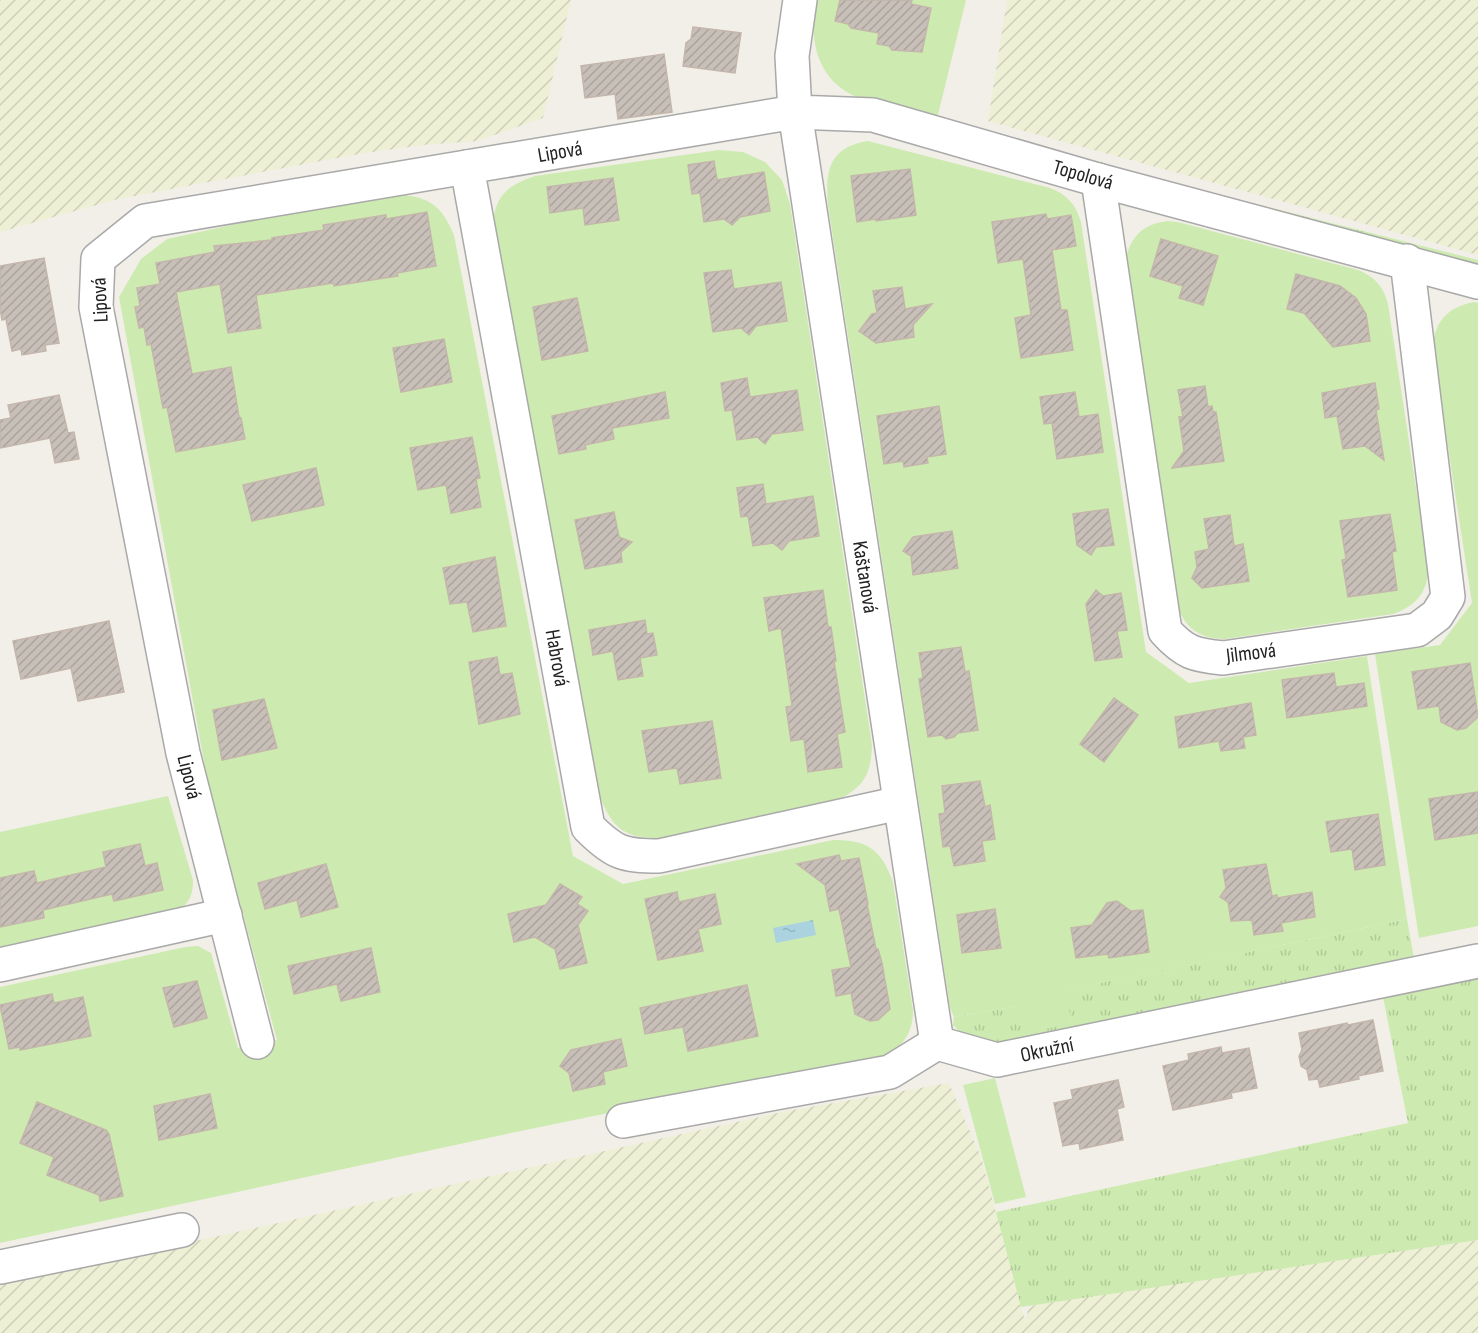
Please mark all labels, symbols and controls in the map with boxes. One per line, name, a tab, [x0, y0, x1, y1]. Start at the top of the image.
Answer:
street label: Lipová	[536, 136, 584, 168]
street label: Topolová	[1050, 154, 1116, 196]
street label: Lipová	[86, 277, 114, 323]
street label: Kaštanová	[847, 539, 883, 615]
street label: Habrová	[540, 627, 574, 689]
street label: Jilmová	[1224, 638, 1277, 669]
street label: Lipová	[171, 752, 207, 802]
street label: Okružní	[1018, 1032, 1076, 1068]

